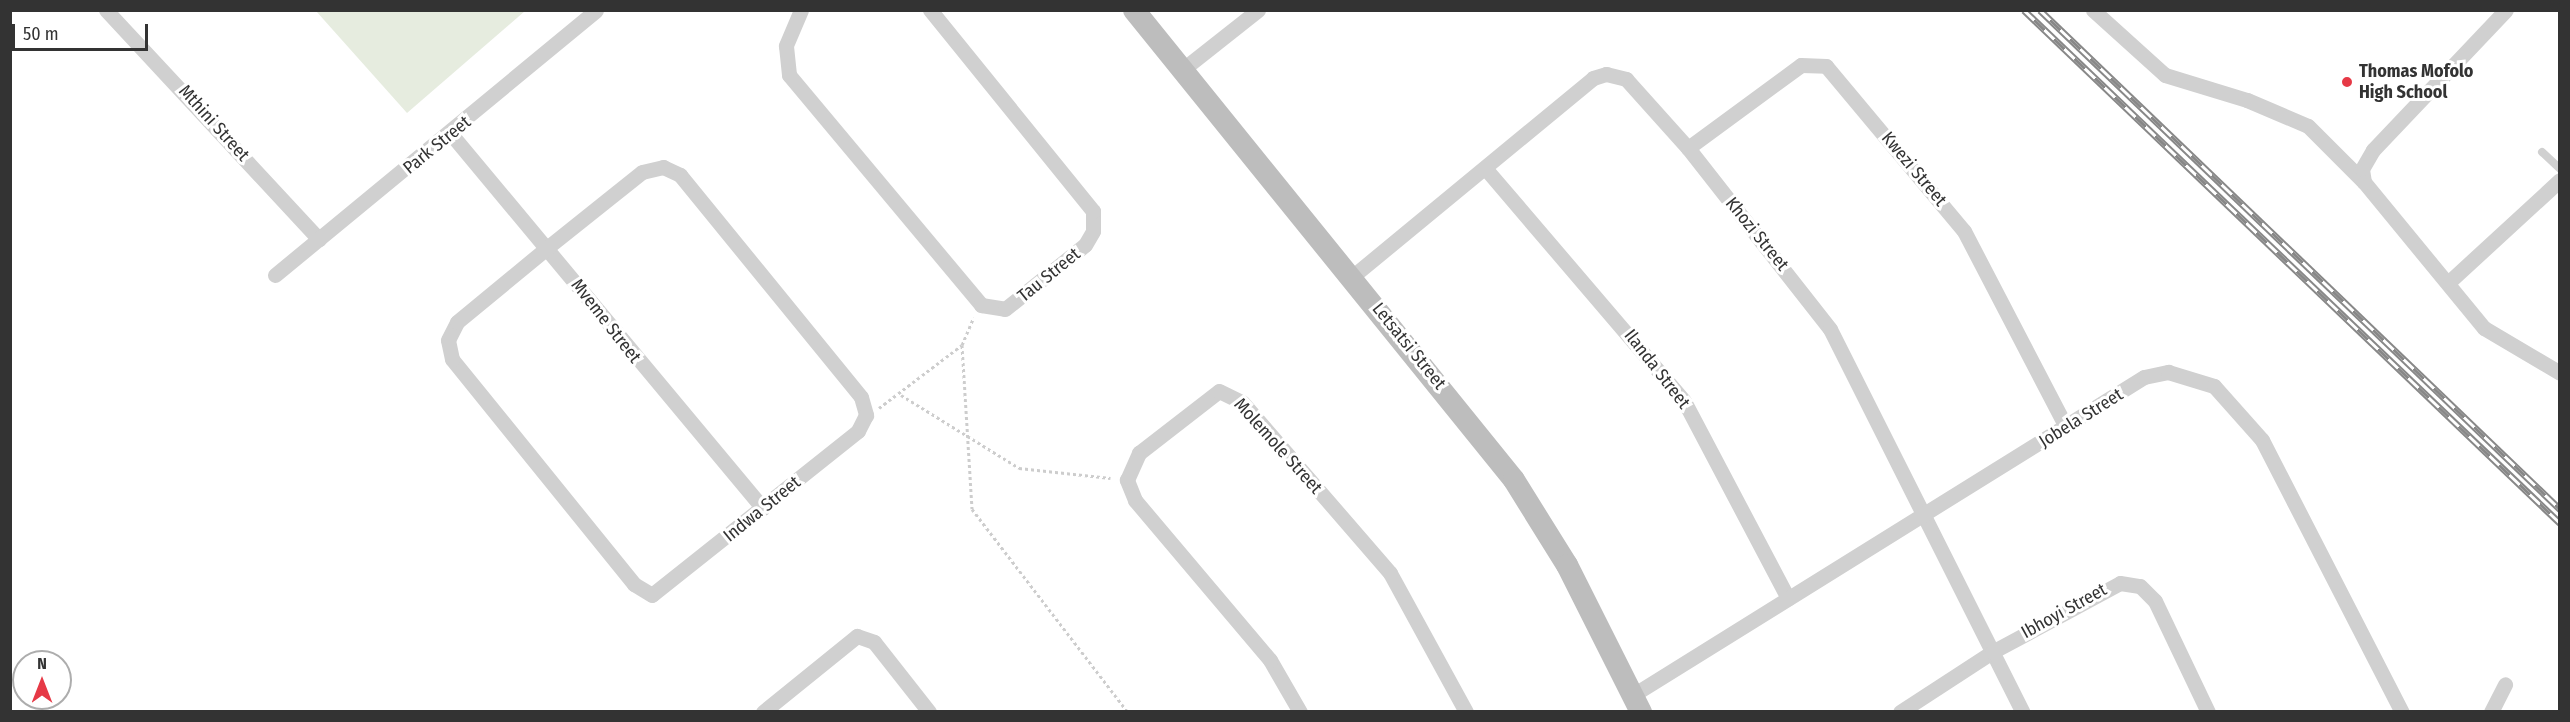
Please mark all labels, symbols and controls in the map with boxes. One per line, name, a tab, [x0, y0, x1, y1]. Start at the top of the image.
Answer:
scale bar	[15, 12, 152, 50]
text: 50 m	[23, 23, 59, 45]
place label: Thomas Mofolo High School	[2359, 61, 2473, 104]
marker: Thomas Mofolo High School	[2340, 75, 2354, 89]
street label: Mthini Street	[174, 80, 254, 166]
street label: Park Street	[399, 111, 475, 179]
street label: Kwezi Street	[1877, 128, 1951, 210]
street label: Khozi Street	[1721, 193, 1793, 275]
street label: Tau Street	[1013, 243, 1085, 307]
street label: Mveme Street	[566, 275, 646, 367]
street label: Letsatsi Street	[1367, 298, 1451, 394]
street label: Ilanda Street	[1619, 325, 1695, 413]
street label: Jobela Street	[2035, 384, 2127, 452]
street label: Molemole Street	[1229, 394, 1327, 498]
street label: Indwa Street	[719, 471, 805, 547]
street label: Ibhoyi Street	[2018, 579, 2110, 643]
north arrow	[12, 650, 72, 710]
text: N	[37, 654, 47, 673]

